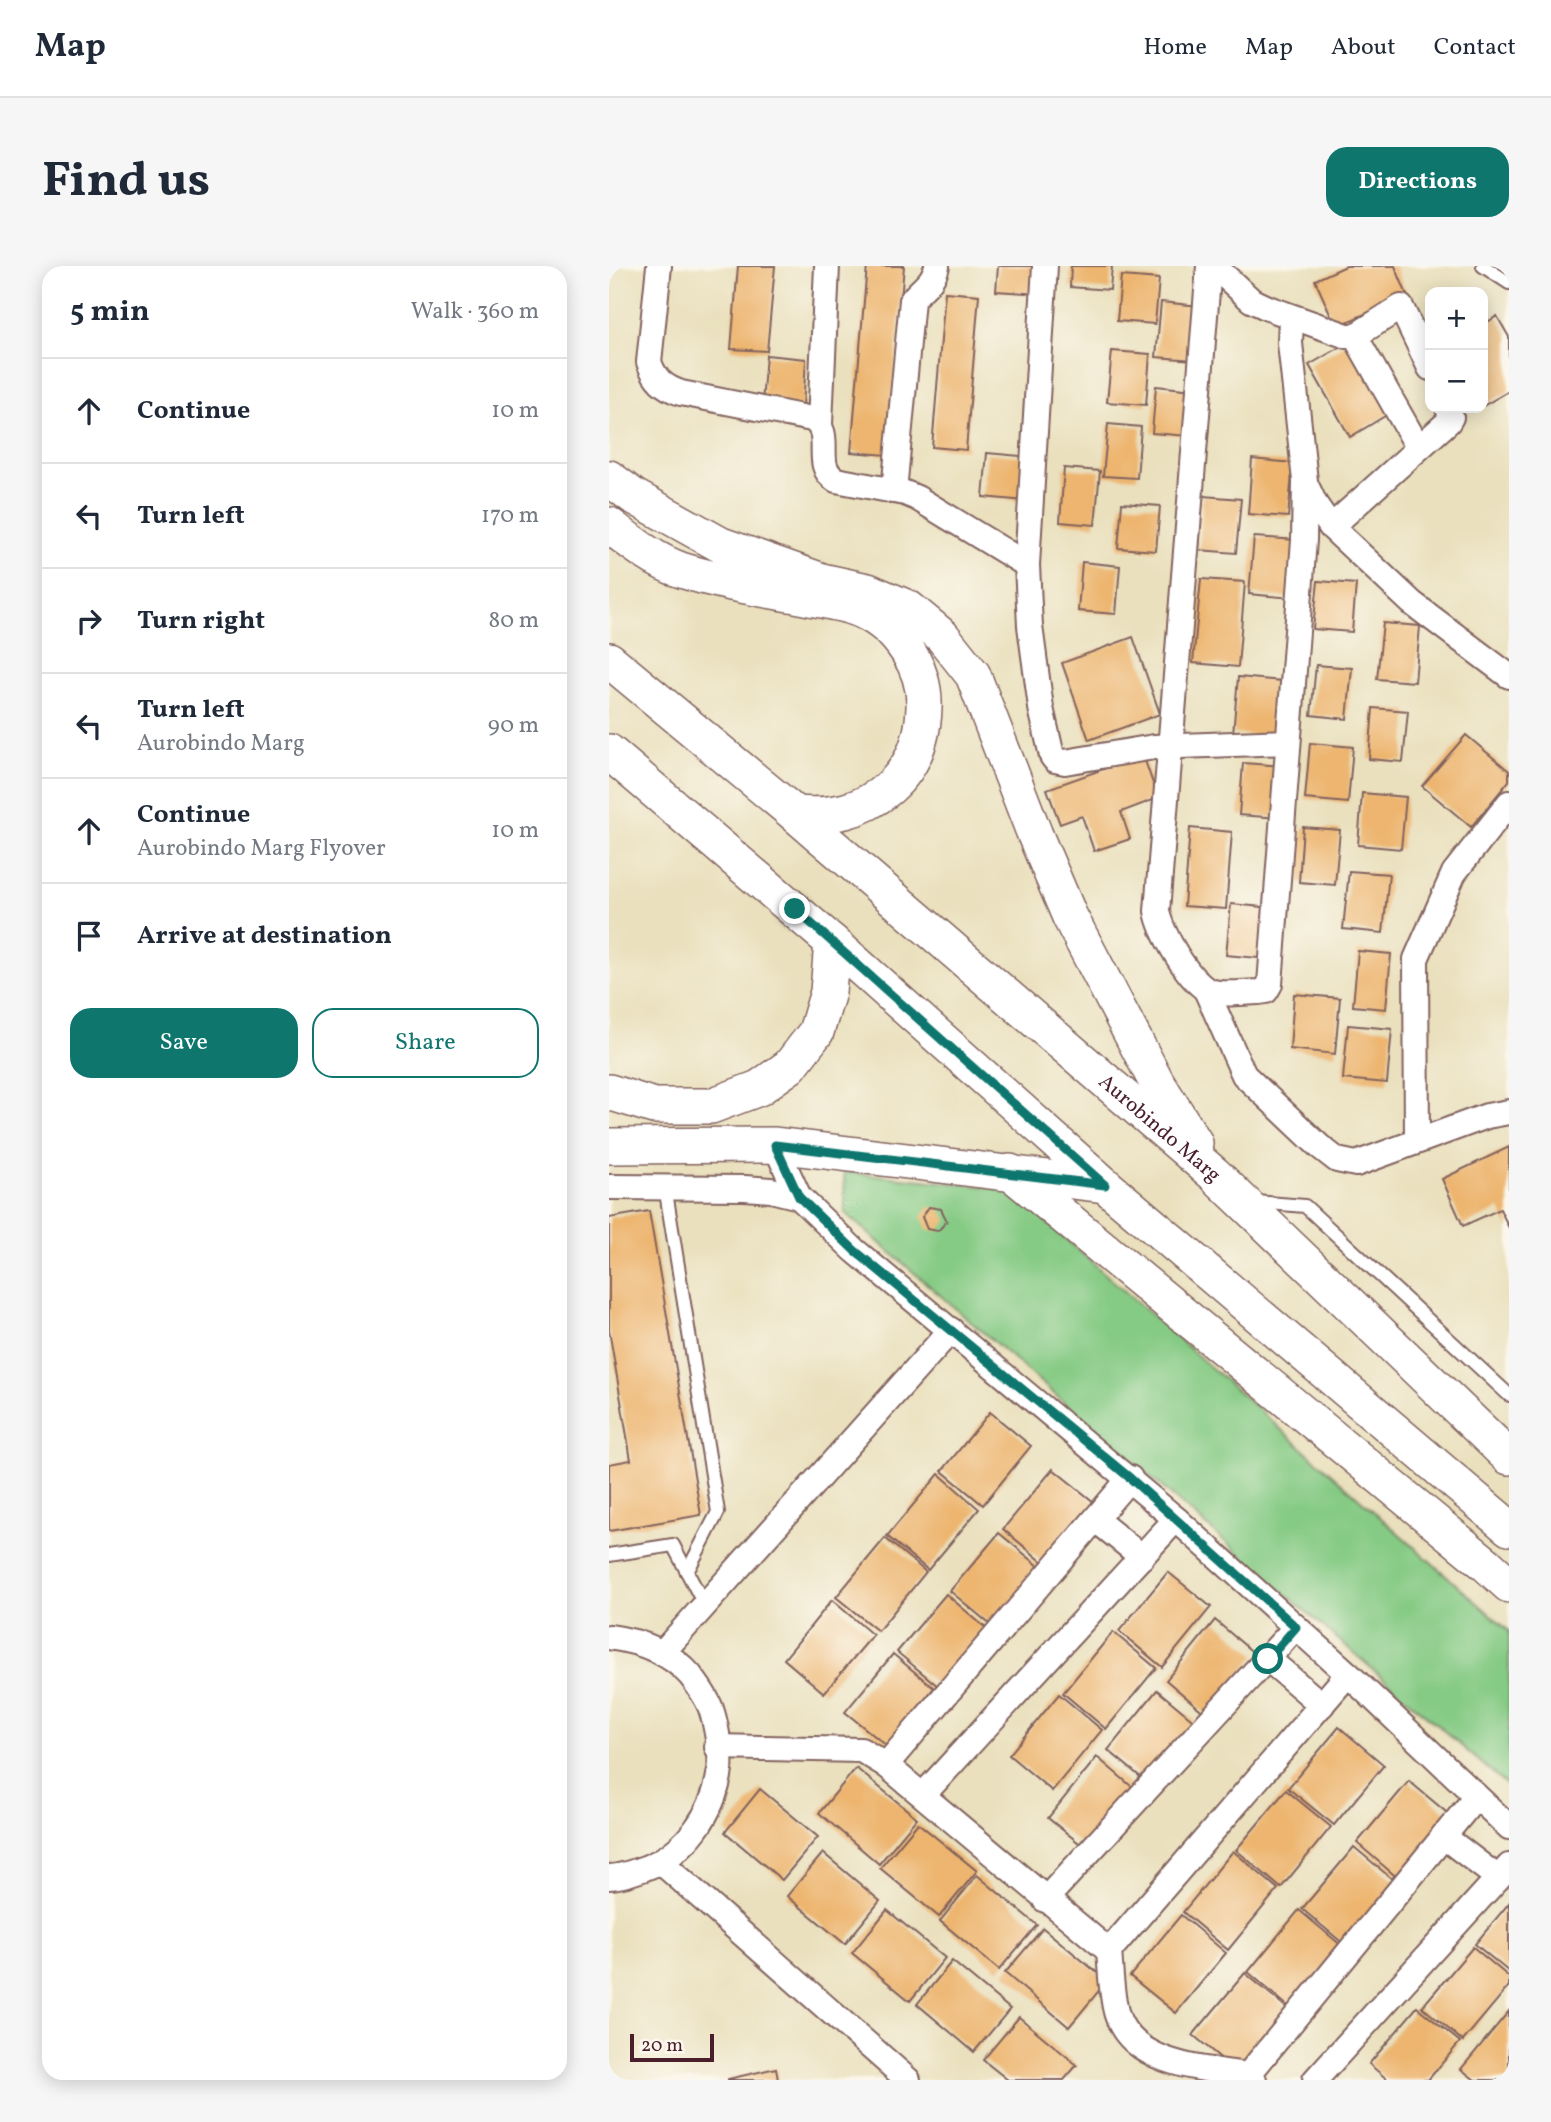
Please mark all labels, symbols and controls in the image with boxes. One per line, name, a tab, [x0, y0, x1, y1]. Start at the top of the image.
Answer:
text: Map	[35, 25, 106, 71]
text: Home	[1143, 31, 1207, 65]
text: Map	[1245, 31, 1293, 65]
text: About	[1331, 31, 1396, 65]
text: Contact	[1434, 31, 1516, 65]
button: Directions	[1326, 147, 1509, 217]
text: Find us	[42, 148, 210, 217]
map controls	[1425, 287, 1488, 413]
button: +	[1425, 287, 1488, 350]
text: 5 min	[70, 291, 150, 333]
text: Walk · 360 m	[411, 296, 539, 328]
button: −	[1425, 350, 1488, 413]
icon: ahead	[70, 392, 108, 430]
text: Continue	[137, 393, 250, 429]
text: 10 m	[491, 395, 539, 427]
icon: left	[70, 497, 108, 535]
text: Turn left	[137, 498, 245, 534]
text: 170 m	[481, 500, 539, 532]
icon: right	[70, 602, 108, 640]
text: Turn right	[137, 603, 265, 639]
text: 80 m	[489, 605, 539, 637]
text: Turn left	[137, 692, 245, 728]
icon: left	[70, 707, 108, 745]
text: 90 m	[488, 710, 539, 742]
text: Aurobindo Marg	[137, 728, 305, 760]
text: Continue	[137, 797, 250, 833]
icon: ahead	[70, 812, 108, 850]
text: 10 m	[491, 815, 539, 847]
text: Aurobindo Marg Flyover	[137, 833, 386, 865]
route end	[779, 893, 810, 924]
icon: arrive	[70, 917, 108, 955]
text: Arrive at destination	[137, 918, 392, 954]
button: Save	[70, 1008, 298, 1078]
button: Share	[312, 1008, 539, 1078]
street label: Aurobindo Marg	[1092, 1068, 1227, 1190]
route start	[1252, 1643, 1283, 1674]
scale bar	[630, 2031, 714, 2063]
text: 20 m	[641, 2033, 683, 2059]

